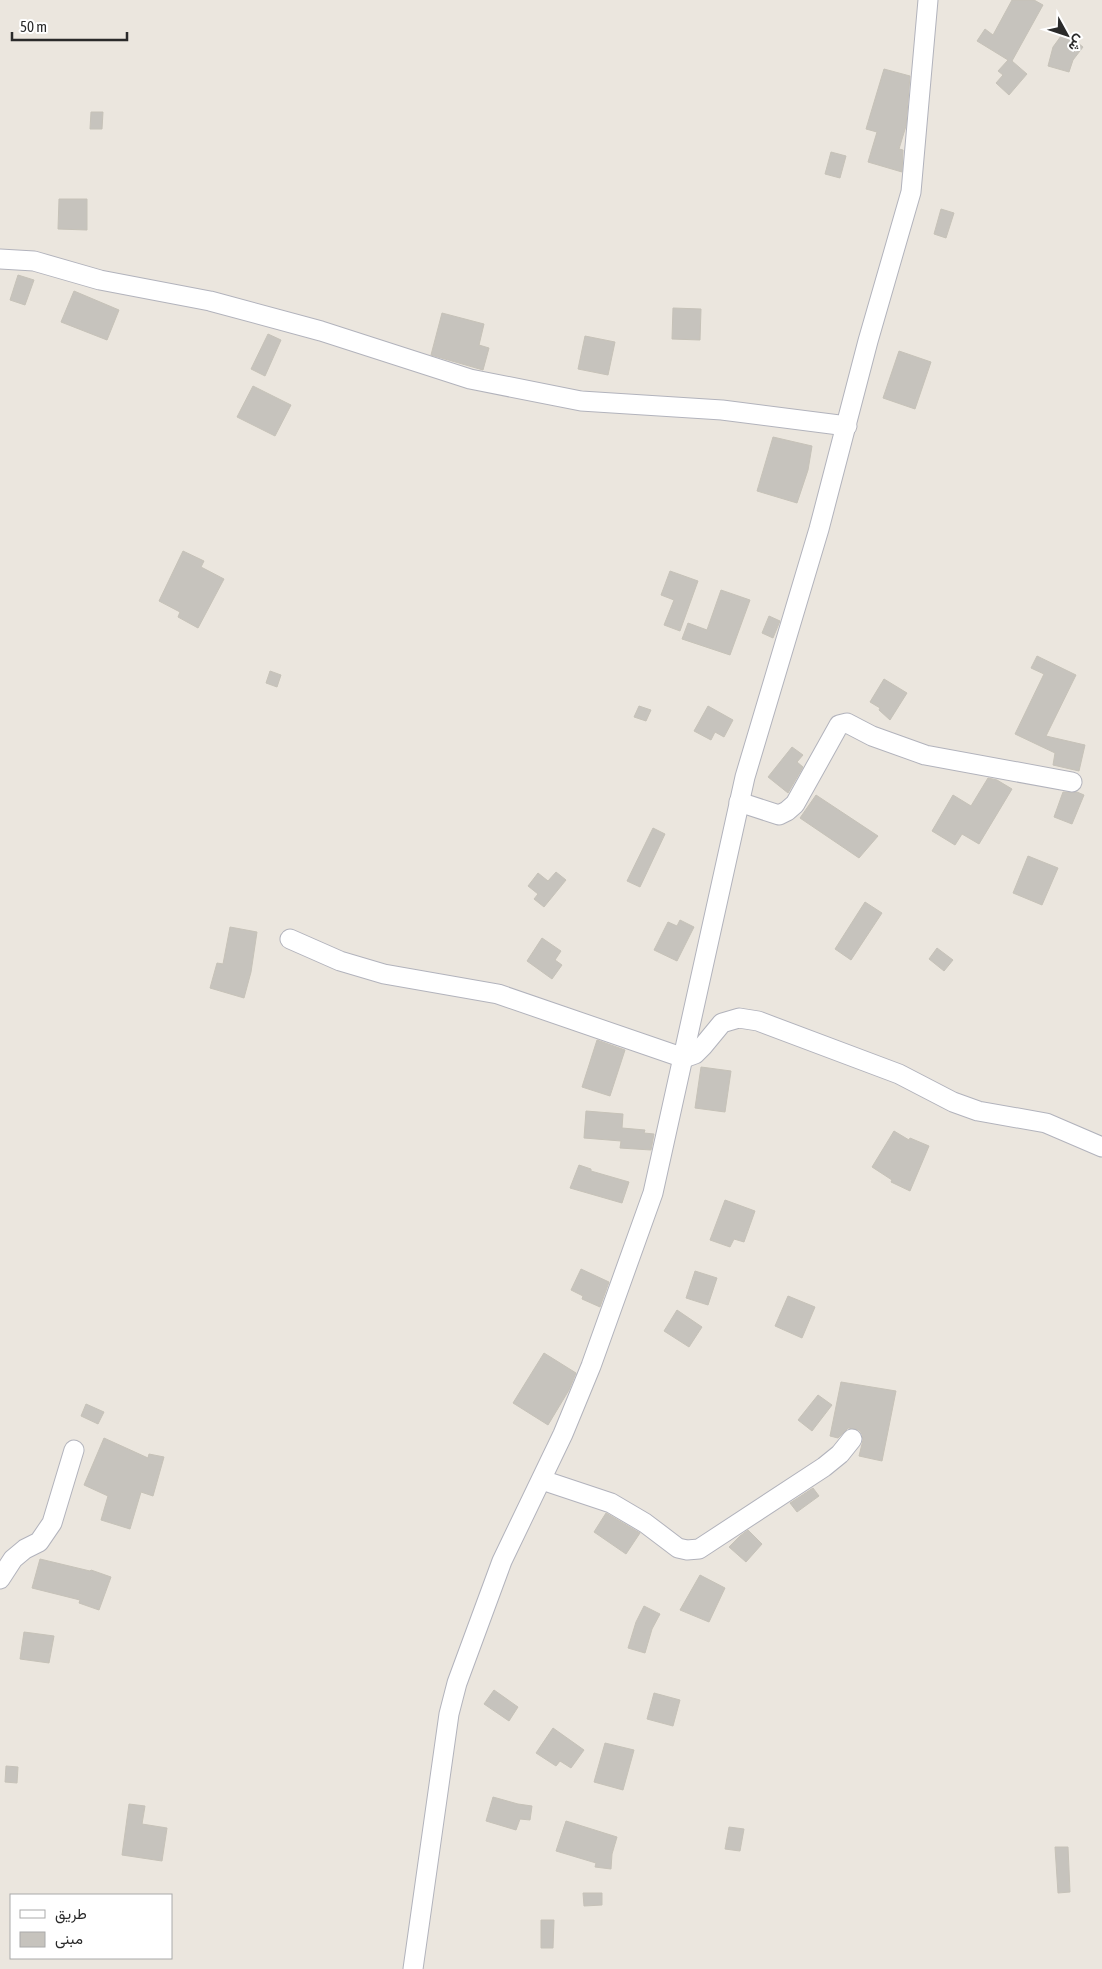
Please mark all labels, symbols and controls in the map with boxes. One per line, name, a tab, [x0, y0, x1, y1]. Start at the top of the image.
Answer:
scale bar	[12, 10, 128, 42]
north arrow	[1042, 10, 1092, 60]
text: 50 m	[20, 18, 47, 35]
text: ش	[1065, 31, 1088, 55]
legend	[10, 1894, 172, 1959]
text: طريق	[55, 1905, 87, 1924]
text: مبنى	[55, 1930, 83, 1949]

